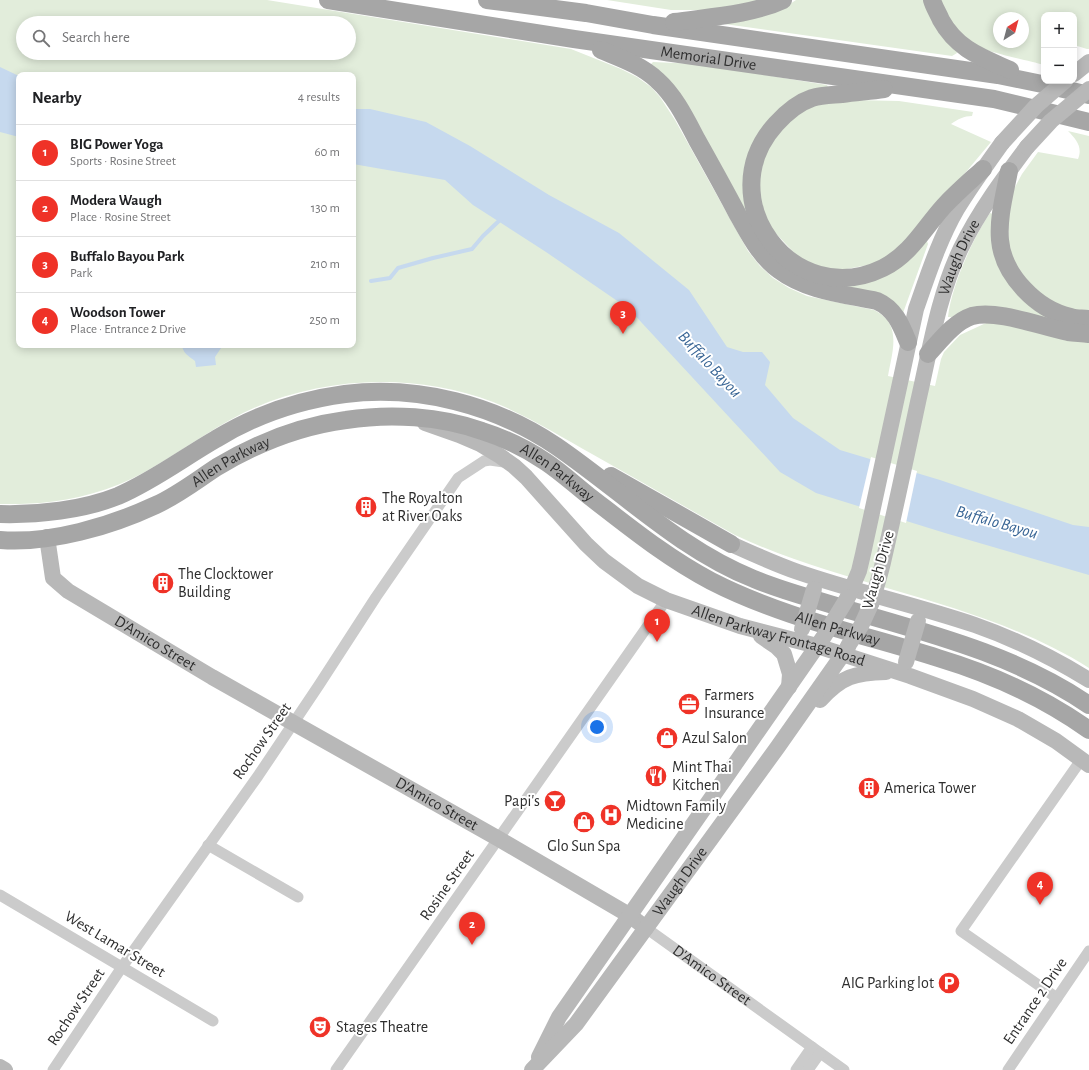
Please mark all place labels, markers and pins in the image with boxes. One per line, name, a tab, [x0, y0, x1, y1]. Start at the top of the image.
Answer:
pin: 3	[610, 301, 636, 334]
place label: The Royalton at River Oaks	[382, 490, 463, 524]
building icon: The Royalton at River Oaks	[353, 494, 379, 520]
place label: The Clocktower Building	[178, 566, 274, 600]
building icon: The Clocktower Building	[150, 570, 176, 596]
pin: 1	[644, 609, 670, 642]
place label: Farmers Insurance	[704, 687, 764, 721]
office icon: Farmers Insurance	[676, 691, 702, 717]
shop icon: Azul Salon	[654, 725, 680, 751]
place label: Azul Salon	[682, 730, 747, 746]
place label: Mint Thai Kitchen	[672, 759, 732, 793]
restaurant icon: Mint Thai Kitchen	[643, 763, 669, 789]
building icon: America Tower	[856, 775, 882, 801]
place label: America Tower	[884, 780, 977, 796]
bar icon: Papi's	[542, 788, 568, 814]
place label: Papi's	[504, 793, 540, 809]
place label: Midtown Family Medicine	[626, 798, 726, 832]
hospital icon: Midtown Family Medicine	[598, 802, 624, 828]
shop icon: Glo Sun Spa	[571, 809, 597, 835]
place label: Glo Sun Spa	[547, 838, 621, 854]
pin: 4	[1027, 872, 1053, 905]
pin: 2	[459, 912, 485, 945]
parking icon: AIG Parking lot	[936, 970, 962, 996]
place label: AIG Parking lot	[841, 975, 934, 991]
theatre icon: Stages Theatre	[307, 1014, 333, 1040]
place label: Stages Theatre	[336, 1019, 428, 1035]

